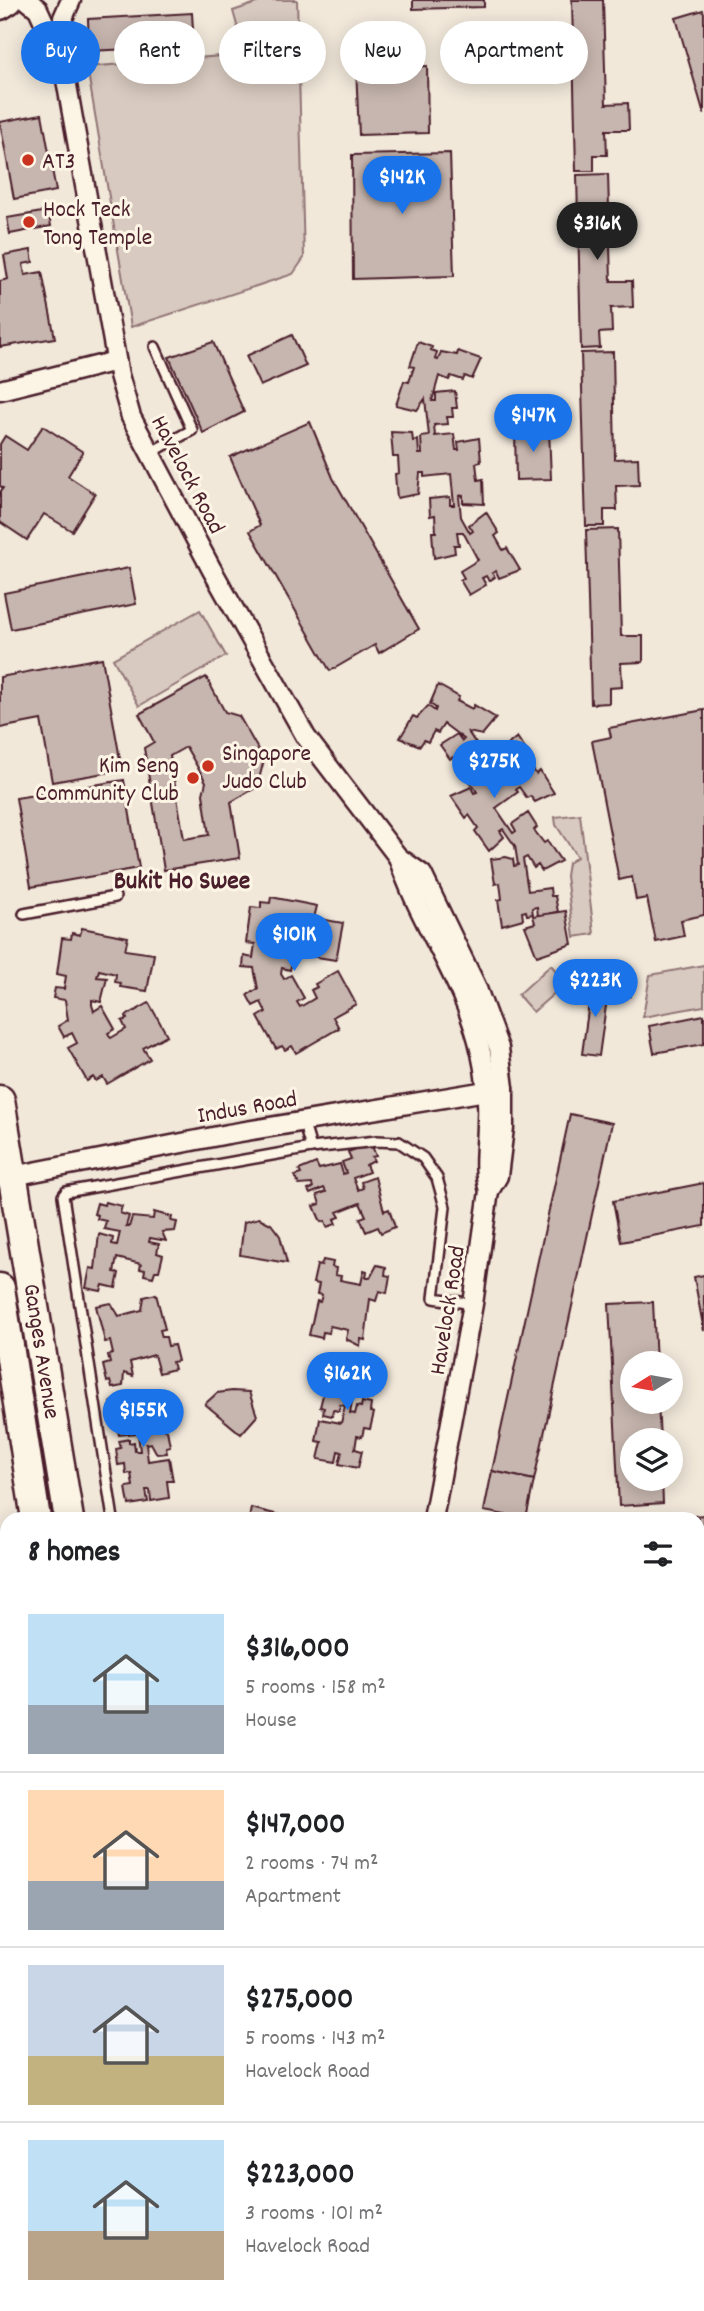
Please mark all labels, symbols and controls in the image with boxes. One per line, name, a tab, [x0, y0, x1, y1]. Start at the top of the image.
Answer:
chip: Buy	[21, 21, 100, 84]
chip: Rent	[114, 21, 205, 84]
chip: Filters	[219, 21, 326, 84]
chip: New	[340, 21, 426, 84]
chip: Apartment	[440, 21, 588, 84]
place label: AT3	[42, 146, 75, 180]
marker: AT3	[20, 152, 36, 168]
pin: $142K	[353, 156, 451, 216]
text: $142K	[379, 162, 425, 195]
place label: Hock Teck Tong Temple	[43, 194, 152, 256]
pin: $316K	[548, 202, 646, 262]
text: $316K	[573, 208, 621, 241]
marker: Hock Teck Tong Temple	[21, 214, 37, 230]
pin: $147K	[484, 394, 582, 454]
text: $147K	[510, 400, 556, 433]
street label: Havelock Road	[141, 410, 232, 541]
place label: Singapore Judo Club	[222, 738, 311, 800]
pin: $275K	[445, 740, 543, 800]
text: $275K	[468, 746, 520, 779]
place label: Kim Seng Community Club	[35, 750, 179, 812]
marker: Singapore Judo Club	[200, 758, 216, 774]
marker: Kim Seng Community Club	[185, 770, 201, 786]
district label: Bukit Ho Swee	[114, 864, 250, 901]
pin: $101K	[245, 914, 343, 973]
text: $101K	[272, 919, 316, 952]
pin: $223K	[546, 960, 644, 1019]
text: $223K	[569, 965, 621, 998]
street label: Indus Road	[195, 1083, 300, 1134]
street label: Havelock Road	[422, 1243, 476, 1378]
street label: Ganges Avenue	[13, 1281, 68, 1422]
north arrow	[620, 1351, 682, 1414]
map controls	[620, 1351, 683, 1491]
pin: $162K	[298, 1352, 396, 1412]
text: $162K	[323, 1358, 371, 1391]
pin: $155K	[94, 1390, 192, 1449]
text: $155K	[119, 1395, 167, 1428]
button: layers	[620, 1428, 683, 1491]
text: 8 homes	[28, 1533, 120, 1576]
icon: filters	[639, 1535, 677, 1573]
text: $316,000	[245, 1629, 350, 1672]
icon: home	[84, 1642, 168, 1726]
text: 5 rooms · 158 m²	[245, 1672, 386, 1705]
text: House	[245, 1705, 297, 1738]
text: $147,000	[245, 1805, 345, 1848]
icon: home	[84, 1818, 168, 1902]
text: 2 rooms · 74 m²	[245, 1848, 378, 1881]
text: Apartment	[245, 1881, 341, 1914]
text: $275,000	[245, 1980, 353, 2023]
icon: home	[84, 1993, 168, 2077]
text: 5 rooms · 143 m²	[245, 2023, 385, 2056]
text: Havelock Road	[245, 2056, 370, 2089]
text: $223,000	[245, 2155, 355, 2198]
icon: home	[84, 2168, 168, 2252]
text: 3 rooms · 101 m²	[245, 2198, 383, 2231]
text: Havelock Road	[245, 2231, 370, 2264]

